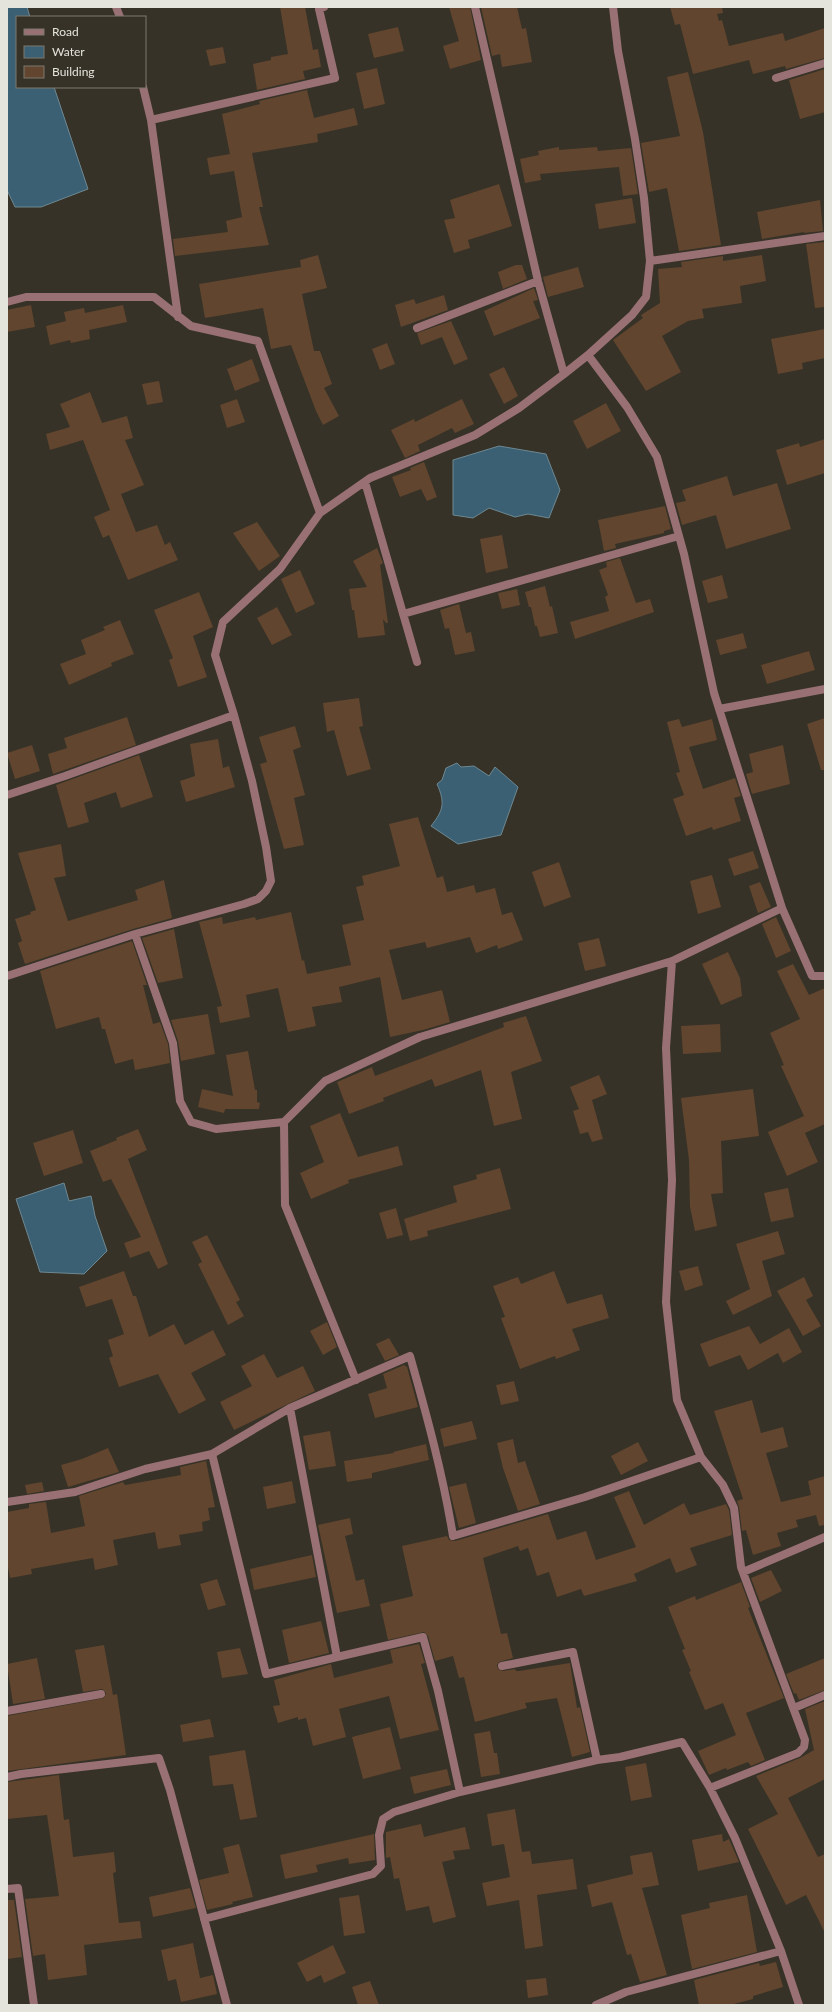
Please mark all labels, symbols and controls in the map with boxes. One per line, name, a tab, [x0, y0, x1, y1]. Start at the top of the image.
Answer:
legend	[16, 16, 146, 88]
text: Road	[52, 24, 79, 39]
text: Water	[52, 44, 85, 59]
text: Building	[52, 64, 95, 79]

